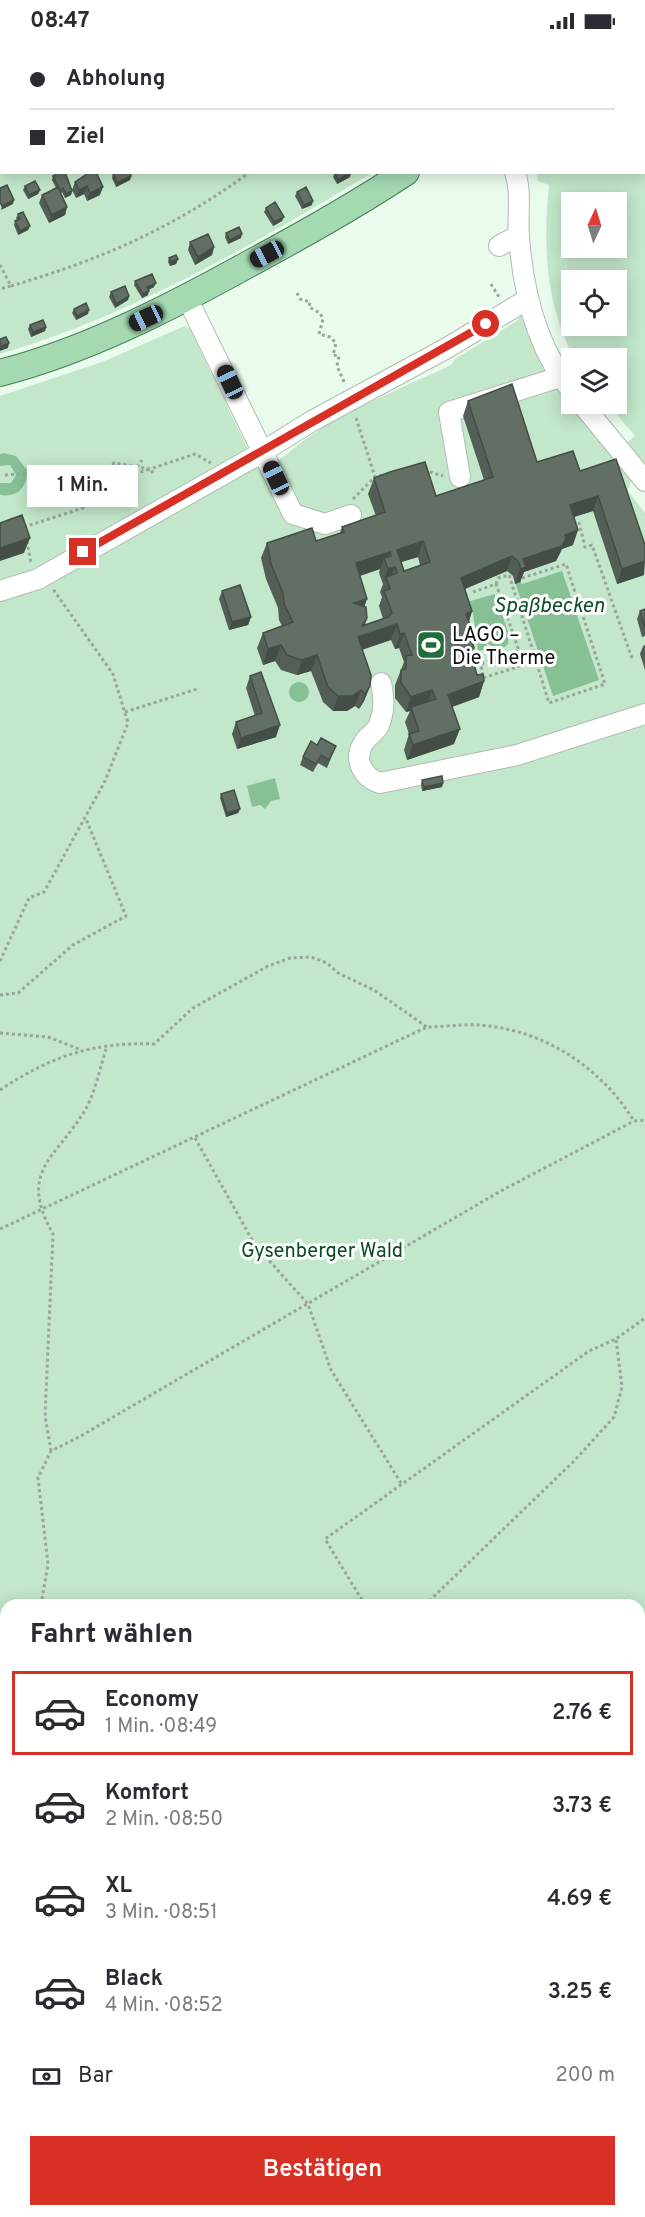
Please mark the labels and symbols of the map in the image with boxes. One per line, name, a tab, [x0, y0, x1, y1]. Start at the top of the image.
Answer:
north arrow	[561, 192, 627, 258]
car	[247, 238, 287, 270]
car	[126, 302, 166, 334]
route start	[472, 310, 499, 337]
car	[214, 362, 246, 402]
car	[260, 458, 292, 498]
callout: 1 Min.	[28, 465, 138, 507]
route end	[69, 538, 96, 565]
water label: Spaßbecken	[494, 593, 605, 620]
place label: LAGO – Die Therme	[452, 623, 555, 672]
sports icon: LAGO – Die Therme	[415, 629, 447, 661]
park label: Gysenberger Wald	[241, 1239, 403, 1265]

